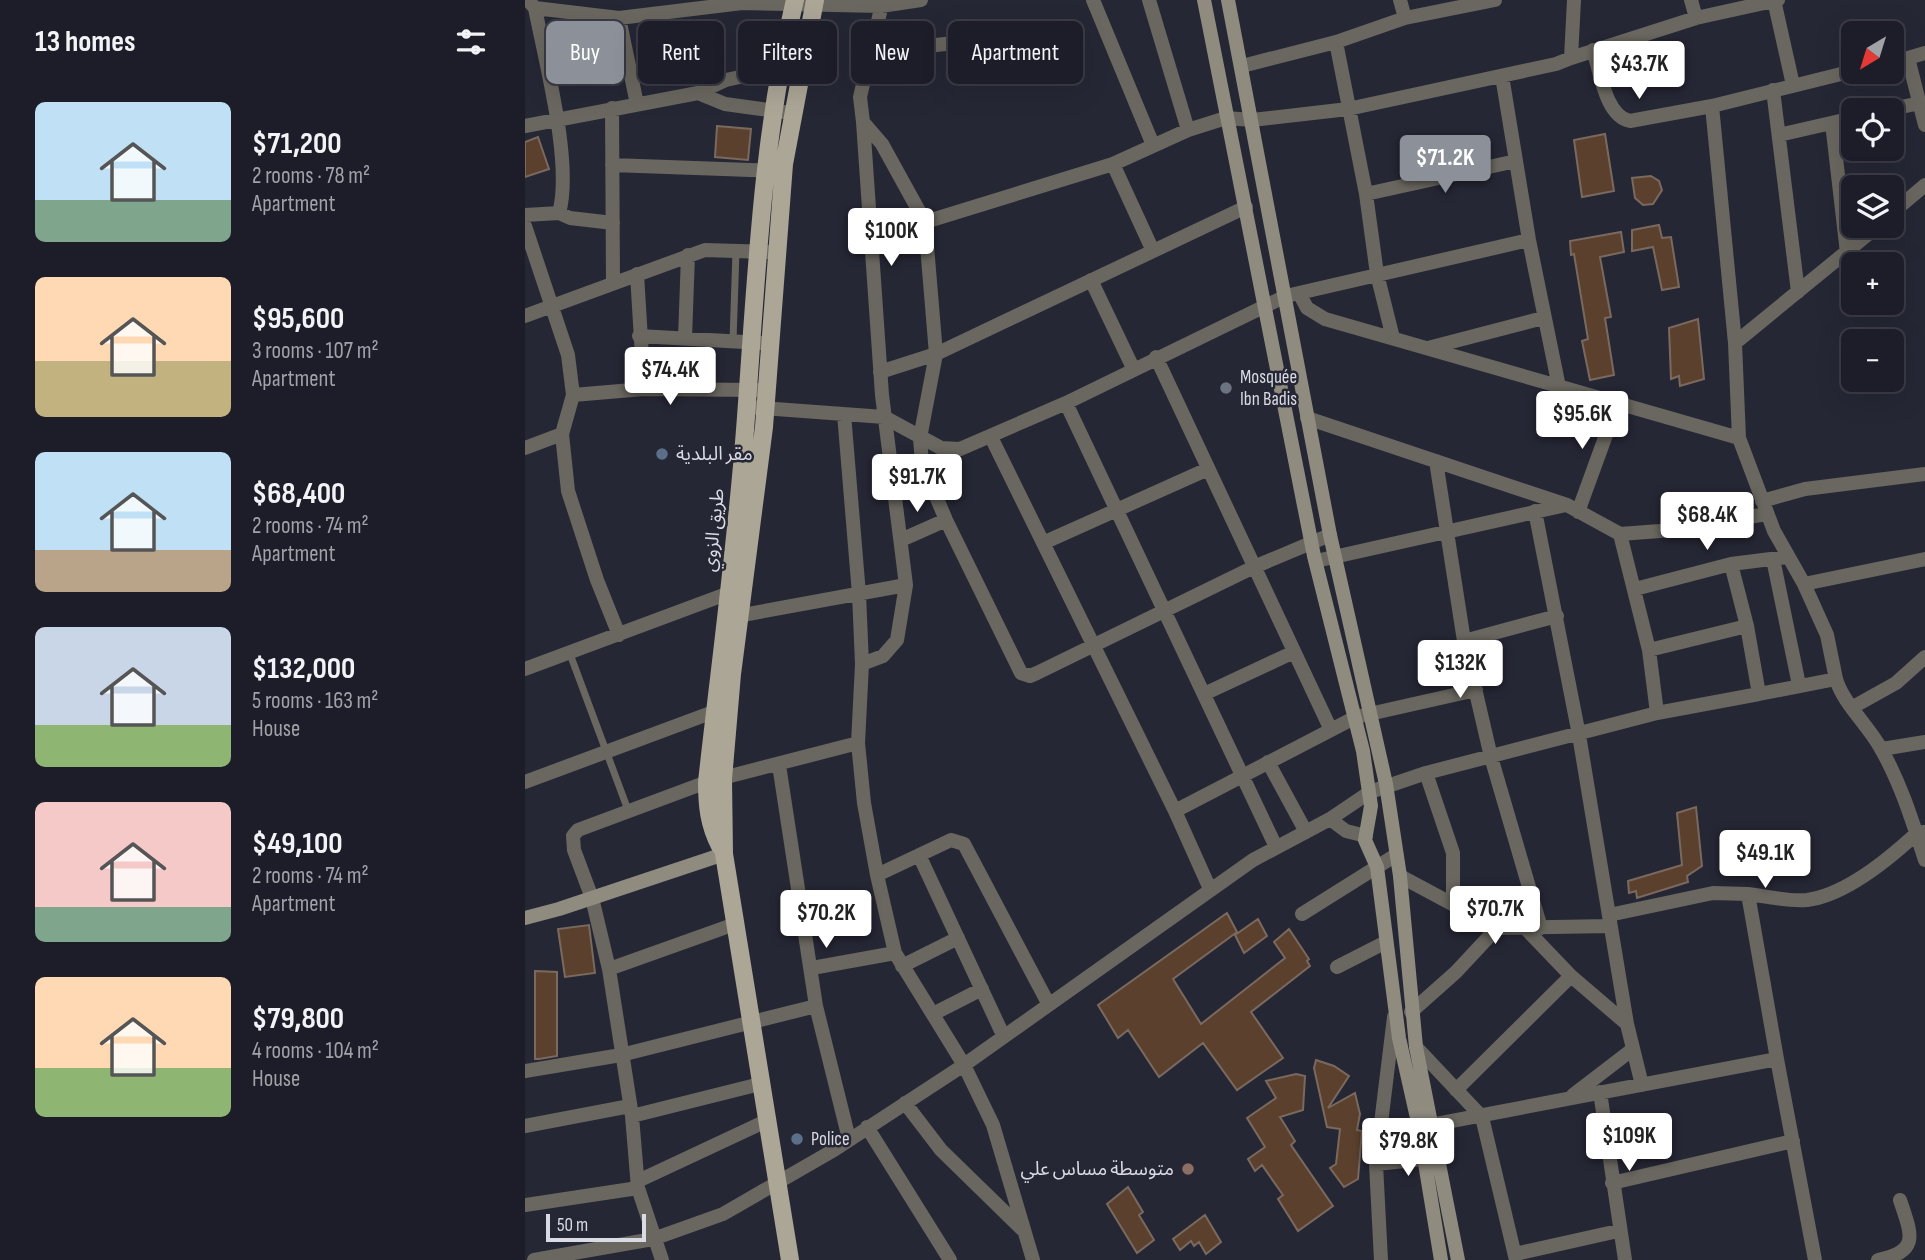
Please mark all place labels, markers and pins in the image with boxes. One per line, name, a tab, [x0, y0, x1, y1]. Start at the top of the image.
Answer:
pin: $43.7K	[1582, 42, 1696, 101]
pin: $71.2K	[1388, 136, 1502, 195]
pin: $100K	[842, 208, 940, 268]
pin: $74.4K	[613, 348, 727, 407]
place label: Mosquée Ibn Badis	[1240, 366, 1297, 411]
marker: Mosquée Ibn Badis	[1218, 380, 1234, 396]
pin: $95.6K	[1525, 392, 1639, 451]
place label: مقر البلدية	[676, 443, 753, 466]
marker: مقر البلدية	[654, 446, 670, 462]
pin: $91.7K	[860, 454, 974, 514]
pin: $68.4K	[1650, 492, 1764, 552]
pin: $132K	[1411, 640, 1509, 700]
pin: $49.1K	[1708, 830, 1822, 890]
pin: $70.7K	[1438, 886, 1552, 946]
pin: $70.2K	[769, 890, 883, 950]
pin: $109K	[1580, 1114, 1678, 1173]
pin: $79.8K	[1351, 1118, 1465, 1178]
place label: Police	[811, 1128, 850, 1151]
marker: Police	[789, 1131, 805, 1147]
place label: متوسطة مساس علي	[1020, 1158, 1174, 1183]
marker: متوسطة مساس علي	[1180, 1161, 1196, 1177]

